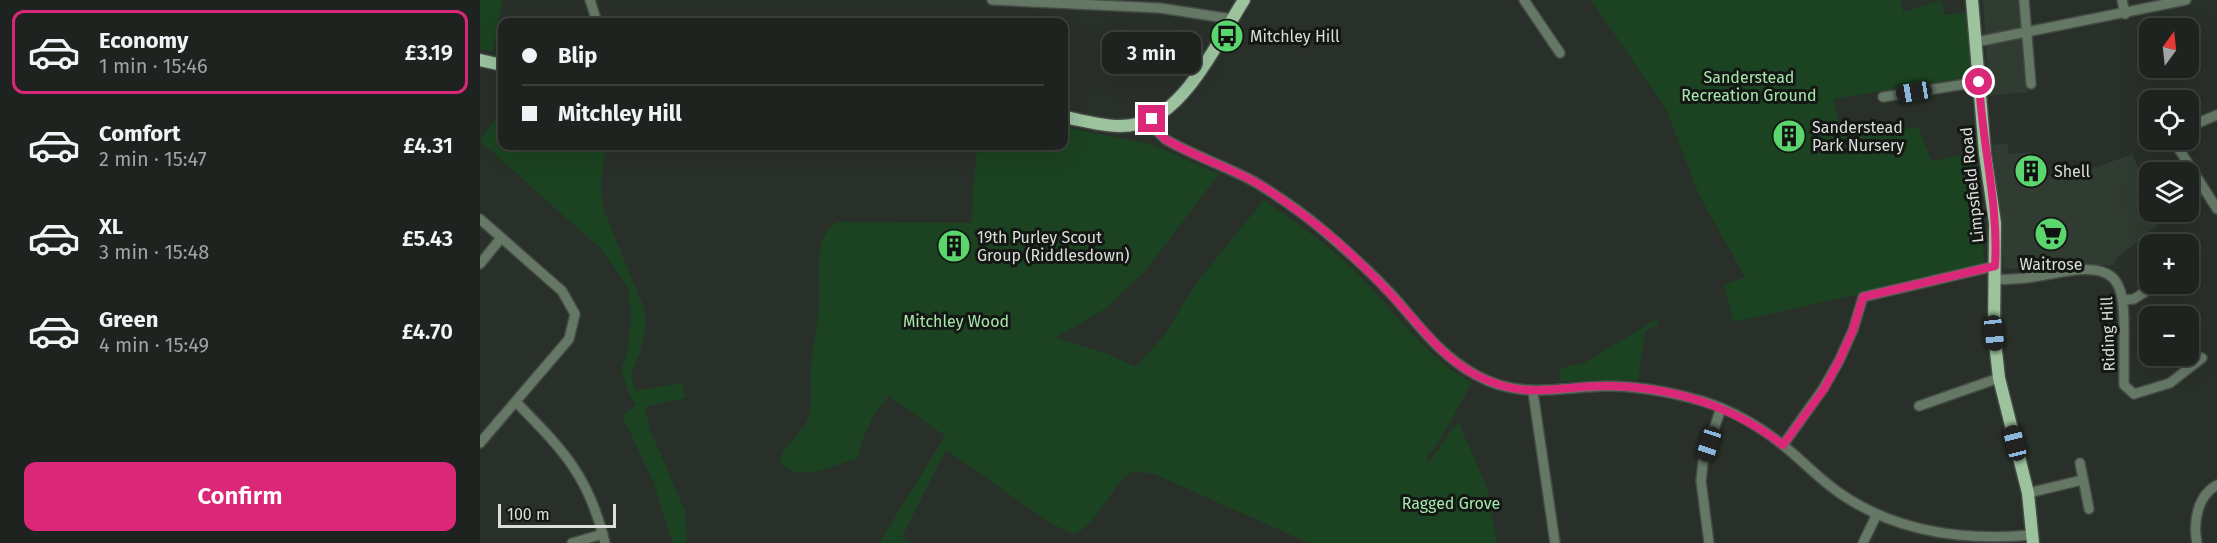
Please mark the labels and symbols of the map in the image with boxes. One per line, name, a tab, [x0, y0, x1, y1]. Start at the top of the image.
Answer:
bus stop icon: Mitchley Hill	[1209, 18, 1245, 54]
north arrow	[2139, 18, 2199, 78]
place label: Mitchley Hill	[1250, 27, 1340, 46]
callout: 3 min	[1102, 32, 1202, 74]
park label: Sanderstead Recreation Ground	[1681, 68, 1817, 105]
route start	[1965, 68, 1992, 95]
car	[1895, 80, 1933, 104]
route end	[1138, 105, 1165, 132]
building icon: Sanderstead Park Nursery	[1771, 118, 1807, 154]
place label: Sanderstead Park Nursery	[1812, 118, 1904, 155]
street label: Limpsfield Road	[1956, 126, 1988, 244]
building icon: Shell	[2013, 153, 2049, 189]
place label: Shell	[2054, 162, 2091, 181]
supermarket icon: Waitrose	[2033, 216, 2069, 252]
building icon: 19th Purley Scout Group (Riddlesdown)	[936, 228, 972, 264]
place label: 19th Purley Scout Group (Riddlesdown)	[977, 228, 1129, 265]
place label: Waitrose	[2020, 255, 2082, 274]
street label: Riding Hill	[2097, 296, 2119, 372]
park label: Mitchley Wood	[903, 312, 1009, 331]
car	[1983, 314, 2005, 352]
car	[2002, 423, 2028, 463]
car	[1695, 424, 1723, 464]
park label: Ragged Grove	[1402, 494, 1500, 513]
scale bar	[498, 501, 616, 528]

